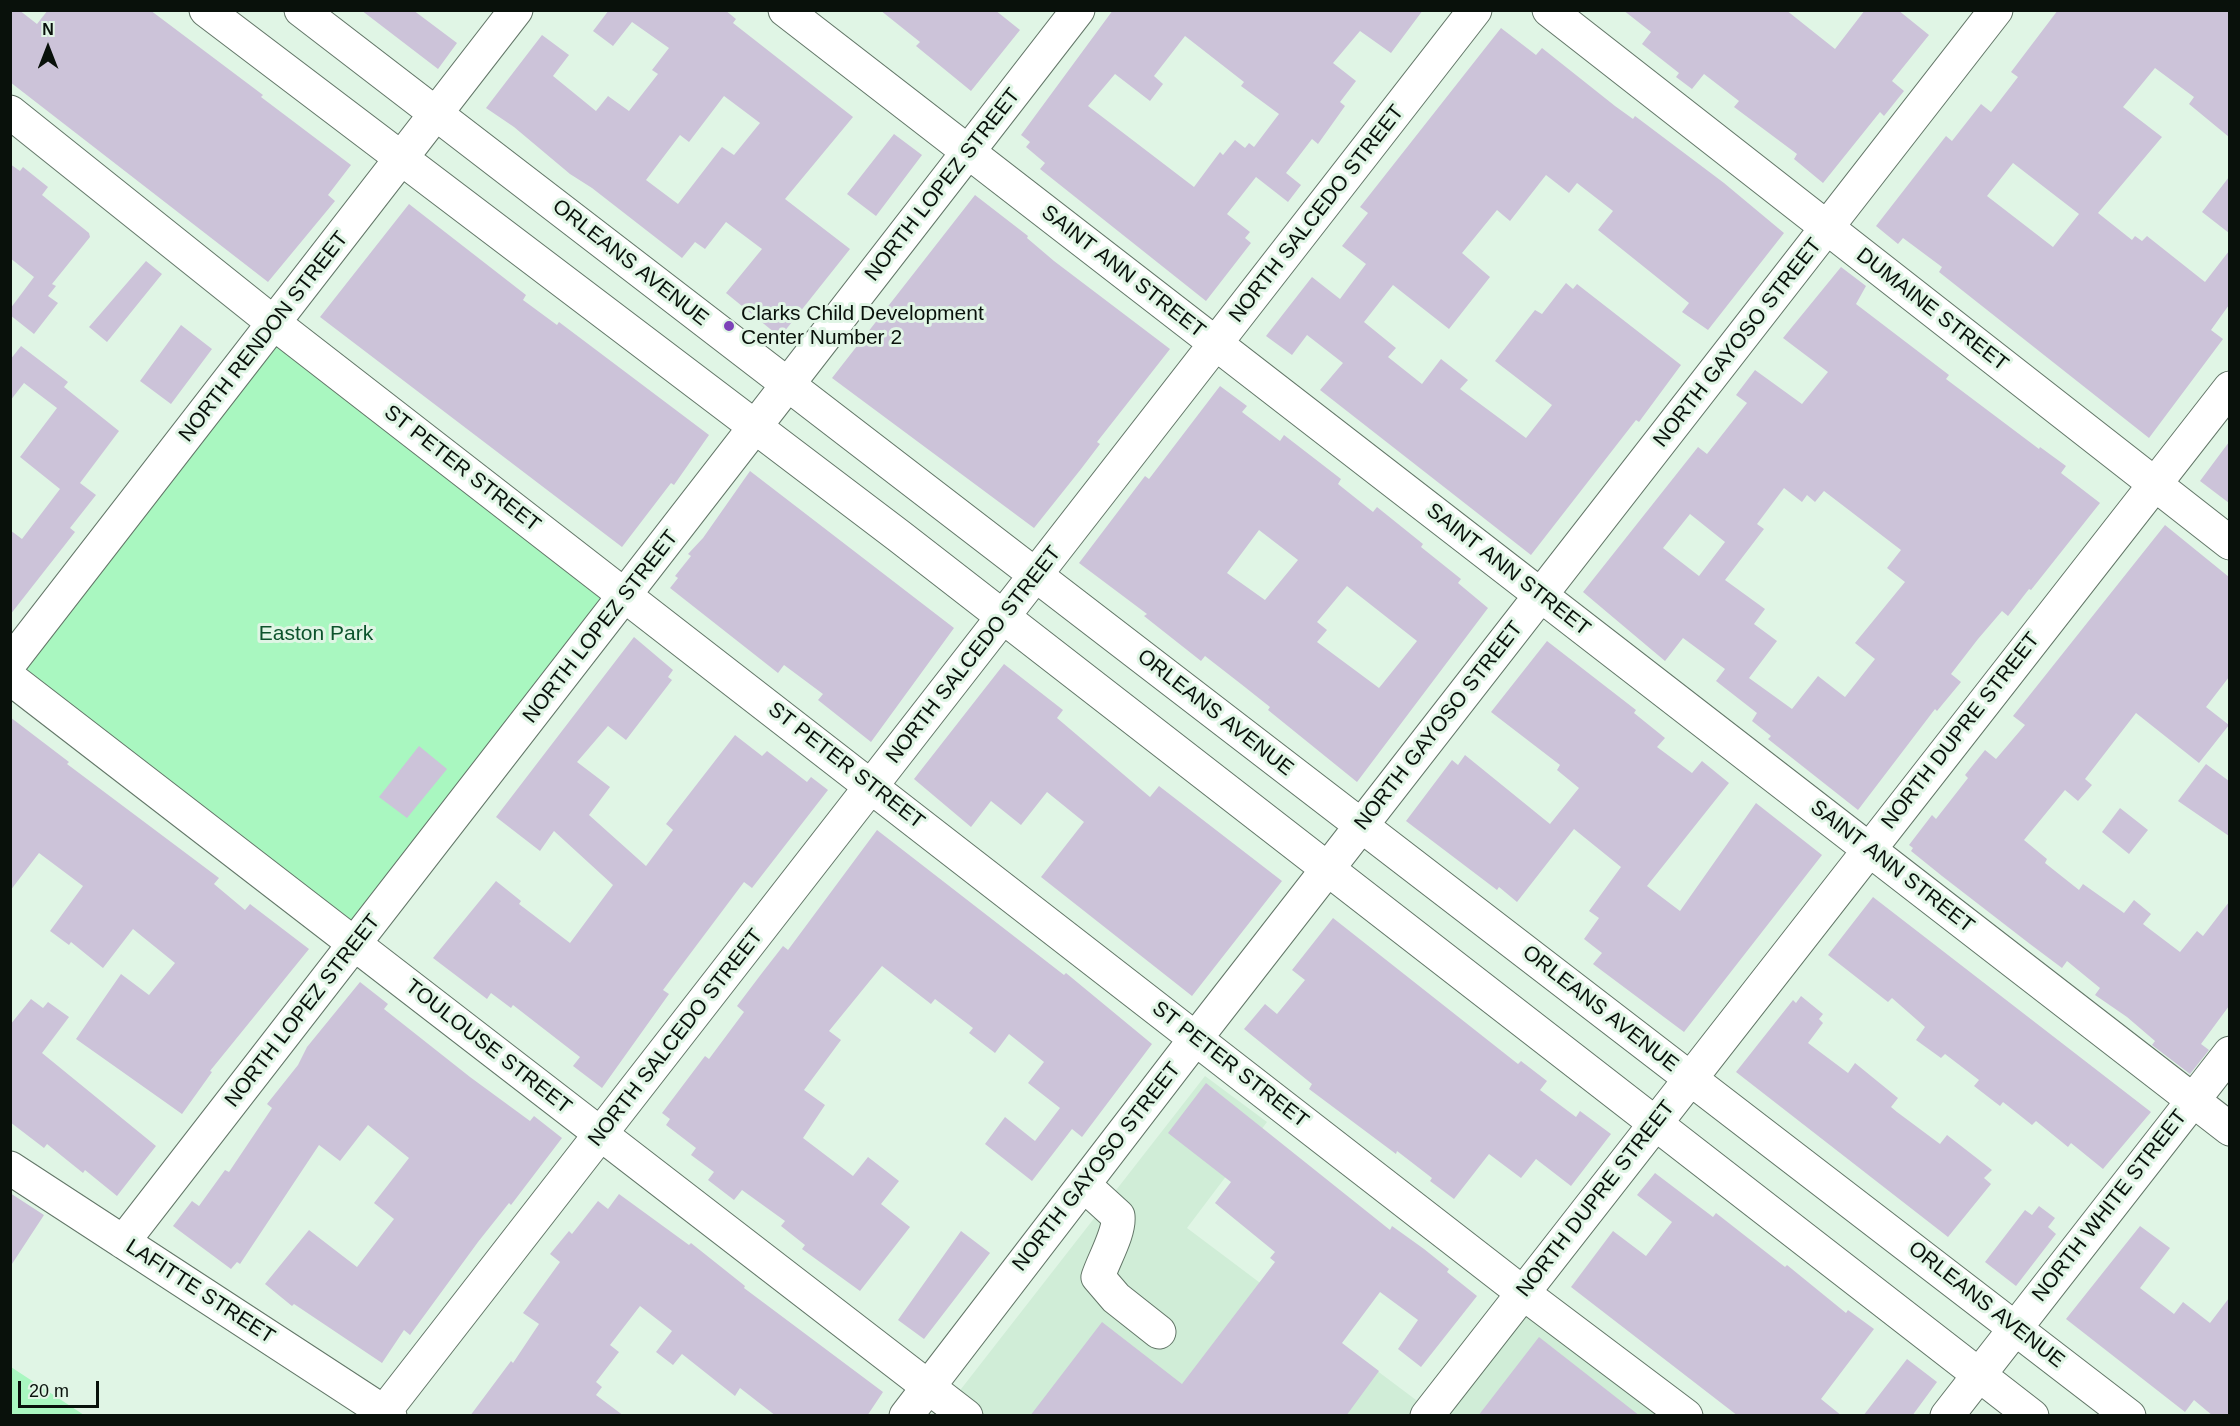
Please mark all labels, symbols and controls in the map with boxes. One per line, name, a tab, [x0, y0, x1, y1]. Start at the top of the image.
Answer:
north arrow	[18, 18, 78, 78]
text: N	[42, 21, 54, 38]
street label: NORTH LOPEZ STREET	[860, 84, 1026, 286]
street label: NORTH SALCEDO STREET	[1224, 100, 1410, 328]
street label: ORLEANS AVENUE	[547, 194, 713, 332]
street label: SAINT ANN STREET	[1036, 200, 1210, 344]
street label: NORTH RENDON STREET	[174, 227, 354, 447]
street label: NORTH GAYOSO STREET	[1649, 233, 1827, 453]
street label: DUMAINE STREET	[1851, 243, 2013, 377]
place label: Clarks Child Development Center Number 2	[741, 301, 984, 351]
marker: Clarks Child Development Center Number 2	[722, 319, 736, 333]
street label: ST PETER STREET	[379, 400, 545, 538]
street label: SAINT ANN STREET	[1421, 498, 1595, 642]
street label: NORTH LOPEZ STREET	[518, 526, 684, 728]
street label: NORTH SALCEDO STREET	[881, 541, 1067, 769]
street label: NORTH GAYOSO STREET	[1350, 616, 1528, 836]
park label: Easton Park	[259, 621, 373, 647]
street label: NORTH DUPRE STREET	[1876, 628, 2046, 834]
street label: ORLEANS AVENUE	[1132, 644, 1298, 782]
street label: ST PETER STREET	[763, 697, 929, 835]
street label: SAINT ANN STREET	[1805, 795, 1979, 939]
street label: NORTH LOPEZ STREET	[220, 910, 386, 1112]
street label: NORTH SALCEDO STREET	[583, 924, 769, 1152]
street label: ORLEANS AVENUE	[1517, 940, 1683, 1078]
street label: TOULOUSE STREET	[400, 974, 576, 1120]
street label: ST PETER STREET	[1147, 996, 1313, 1134]
street label: NORTH GAYOSO STREET	[1008, 1057, 1186, 1277]
street label: NORTH DUPRE STREET	[1511, 1096, 1681, 1302]
street label: NORTH WHITE STREET	[2027, 1105, 2193, 1307]
street label: LAFITTE STREET	[121, 1234, 279, 1350]
street label: ORLEANS AVENUE	[1903, 1236, 2069, 1374]
scale bar	[21, 1369, 102, 1407]
text: 20 m	[29, 1381, 69, 1401]

